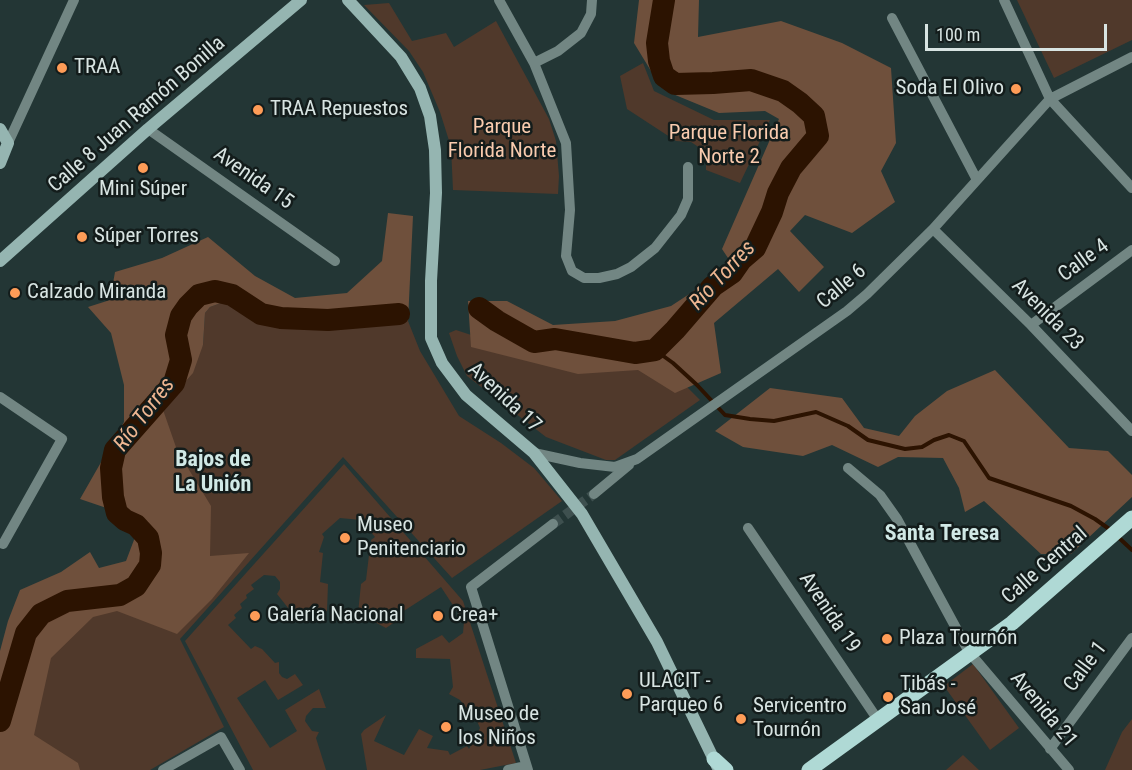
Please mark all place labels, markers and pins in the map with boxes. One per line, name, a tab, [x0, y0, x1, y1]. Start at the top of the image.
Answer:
place label: TRAA	[74, 55, 120, 81]
marker: TRAA	[55, 61, 69, 75]
place label: Soda El Olivo	[896, 76, 1004, 102]
marker: Soda El Olivo	[1009, 82, 1023, 96]
place label: TRAA Repuestos	[270, 97, 408, 123]
marker: TRAA Repuestos	[251, 103, 265, 117]
marker: Mini Súper	[136, 161, 150, 175]
place label: Mini Súper	[99, 177, 187, 203]
place label: Súper Torres	[94, 224, 199, 250]
marker: Súper Torres	[75, 230, 89, 244]
place label: Calzado Miranda	[27, 280, 166, 306]
marker: Calzado Miranda	[8, 286, 22, 300]
place label: Museo Penitenciario	[357, 513, 466, 563]
marker: Museo Penitenciario	[338, 531, 352, 545]
place label: Galería Nacional	[267, 603, 404, 629]
place label: Crea+	[450, 603, 498, 629]
marker: Galería Nacional	[248, 609, 262, 623]
marker: Crea+	[431, 609, 445, 623]
place label: Plaza Tournón	[899, 626, 1018, 652]
marker: Plaza Tournón	[880, 632, 894, 646]
place label: ULACIT - Parqueo 6	[639, 669, 723, 719]
place label: Tibás - San José	[900, 672, 976, 722]
marker: ULACIT - Parqueo 6	[620, 687, 634, 701]
marker: Tibás - San José	[881, 690, 895, 704]
place label: Servicentro Tournón	[753, 694, 847, 744]
place label: Museo de los Niños	[458, 702, 539, 752]
marker: Servicentro Tournón	[734, 712, 748, 726]
marker: Museo de los Niños	[439, 720, 453, 734]

